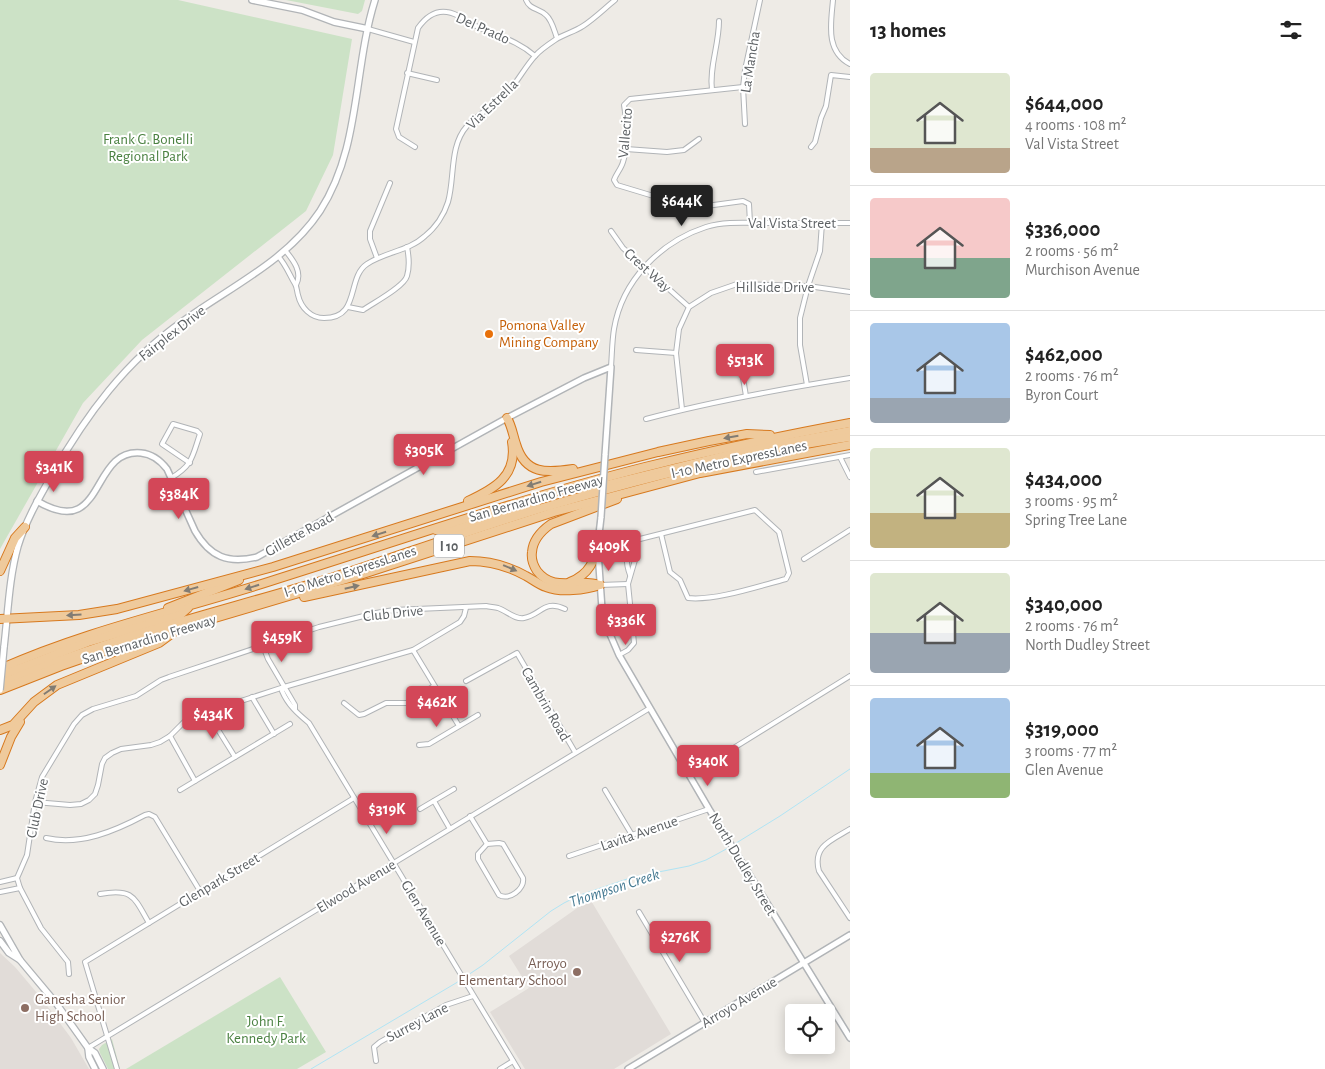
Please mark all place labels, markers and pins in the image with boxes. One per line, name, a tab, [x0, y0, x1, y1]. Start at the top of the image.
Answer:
pin: $644K	[647, 184, 717, 227]
place label: Pomona Valley Mining Company	[499, 318, 599, 350]
marker: Pomona Valley Mining Company	[483, 328, 495, 340]
pin: $513K	[710, 344, 780, 386]
pin: $305K	[389, 434, 459, 476]
pin: $341K	[19, 450, 89, 493]
pin: $384K	[144, 478, 214, 520]
pin: $409K	[574, 530, 644, 572]
pin: $336K	[591, 604, 661, 646]
pin: $459K	[247, 620, 317, 663]
pin: $462K	[402, 686, 472, 728]
pin: $434K	[178, 698, 248, 740]
pin: $340K	[673, 744, 743, 787]
pin: $319K	[352, 792, 422, 835]
pin: $276K	[645, 920, 715, 963]
place label: Arroyo Elementary School	[458, 956, 567, 988]
marker: Arroyo Elementary School	[571, 966, 583, 978]
place label: Ganesha Senior High School	[35, 992, 125, 1024]
marker: Ganesha Senior High School	[19, 1002, 31, 1014]

